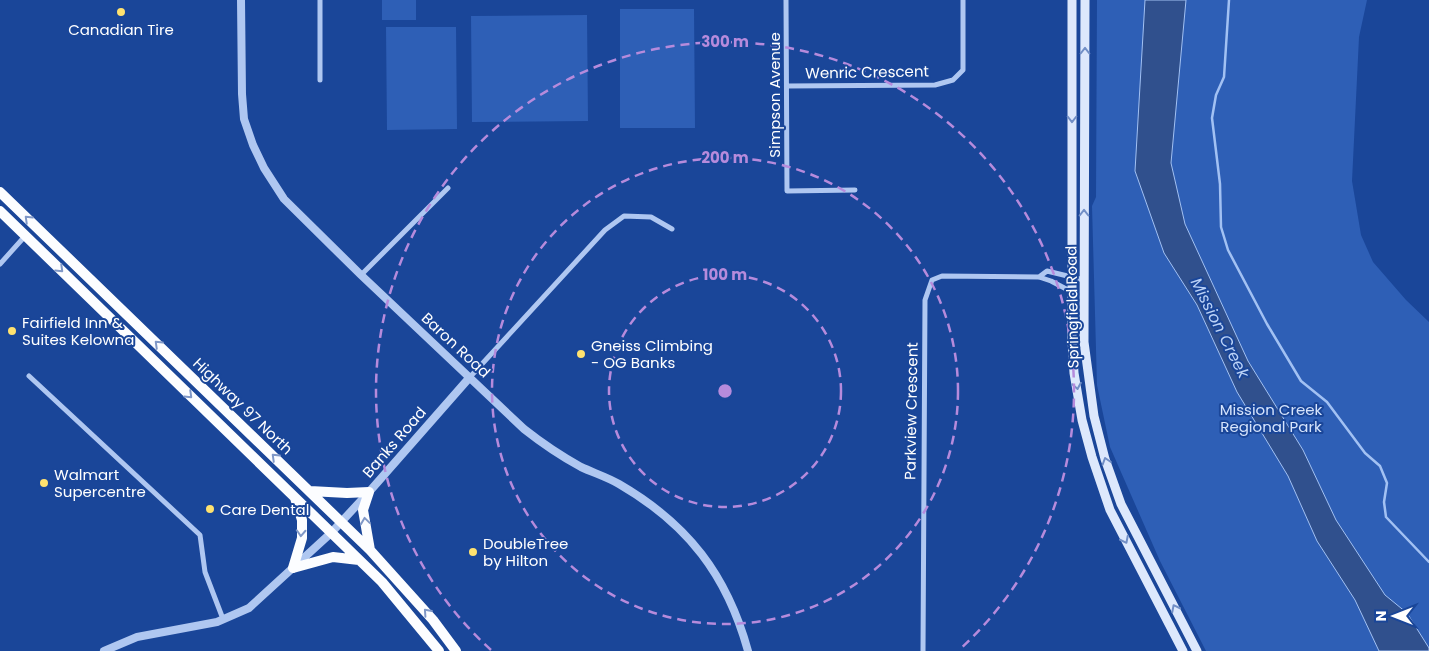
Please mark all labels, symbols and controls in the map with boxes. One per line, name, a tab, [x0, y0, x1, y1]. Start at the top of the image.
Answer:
marker: Canadian Tire	[115, 6, 127, 18]
place label: Canadian Tire	[68, 19, 174, 40]
text: 300 m	[701, 31, 749, 52]
street label: Simpson Avenue	[764, 32, 785, 158]
one-way arrow	[1080, 46, 1090, 54]
street label: Wenric Crescent	[805, 60, 929, 84]
one-way arrow	[1067, 115, 1077, 123]
text: 200 m	[701, 147, 749, 168]
one-way arrow	[1079, 209, 1089, 216]
one-way arrow	[25, 216, 34, 225]
street label: Springfield Road	[1060, 245, 1084, 369]
one-way arrow	[55, 263, 64, 272]
text: 100 m	[703, 264, 747, 285]
water label: Mission Creek	[1185, 274, 1256, 383]
street label: Baron Road	[417, 308, 495, 382]
place label: Fairfield Inn & Suites Kelowna	[22, 312, 134, 350]
marker: Fairfield Inn & Suites Kelowna	[6, 325, 18, 337]
place label: Gneiss Climbing - OG Banks	[591, 335, 713, 373]
one-way arrow	[154, 341, 163, 350]
street label: Parkview Crescent	[899, 342, 923, 480]
marker: Gneiss Climbing - OG Banks	[575, 348, 587, 360]
street label: Highway 97 North	[189, 353, 297, 459]
centre of rings	[716, 382, 734, 400]
one-way arrow	[1071, 382, 1081, 390]
one-way arrow	[184, 389, 193, 398]
park label: Mission Creek Regional Park	[1220, 399, 1323, 437]
street label: Banks Road	[357, 402, 431, 482]
one-way arrow	[271, 454, 280, 463]
one-way arrow	[1102, 457, 1112, 466]
place label: Walmart Supercentre	[54, 464, 146, 502]
marker: Walmart Supercentre	[38, 477, 50, 489]
place label: Care Dental	[220, 499, 309, 520]
marker: Care Dental	[204, 503, 216, 515]
one-way arrow	[360, 517, 370, 525]
one-way arrow	[296, 529, 307, 537]
place label: DoubleTree by Hilton	[483, 533, 568, 571]
one-way arrow	[1119, 535, 1129, 544]
marker: DoubleTree by Hilton	[467, 546, 479, 558]
north arrow	[1369, 591, 1419, 641]
one-way arrow	[1171, 604, 1181, 613]
one-way arrow	[423, 609, 432, 618]
text: N	[1371, 611, 1391, 621]

